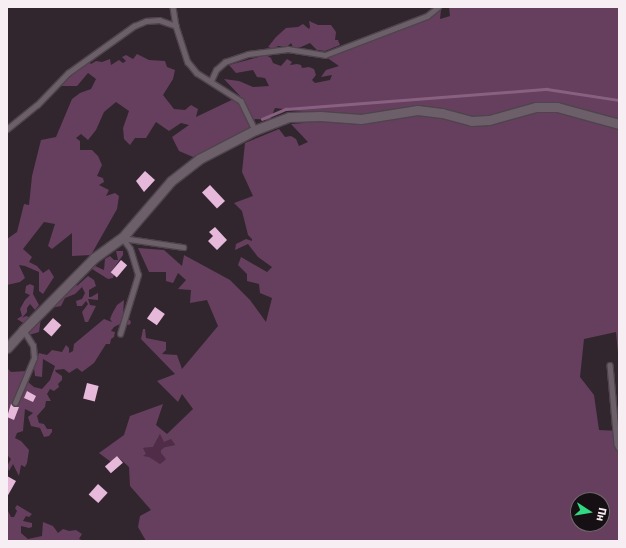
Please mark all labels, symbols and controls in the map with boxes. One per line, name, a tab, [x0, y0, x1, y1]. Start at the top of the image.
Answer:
north arrow	[570, 492, 610, 532]
text: Пн	[593, 506, 609, 522]

